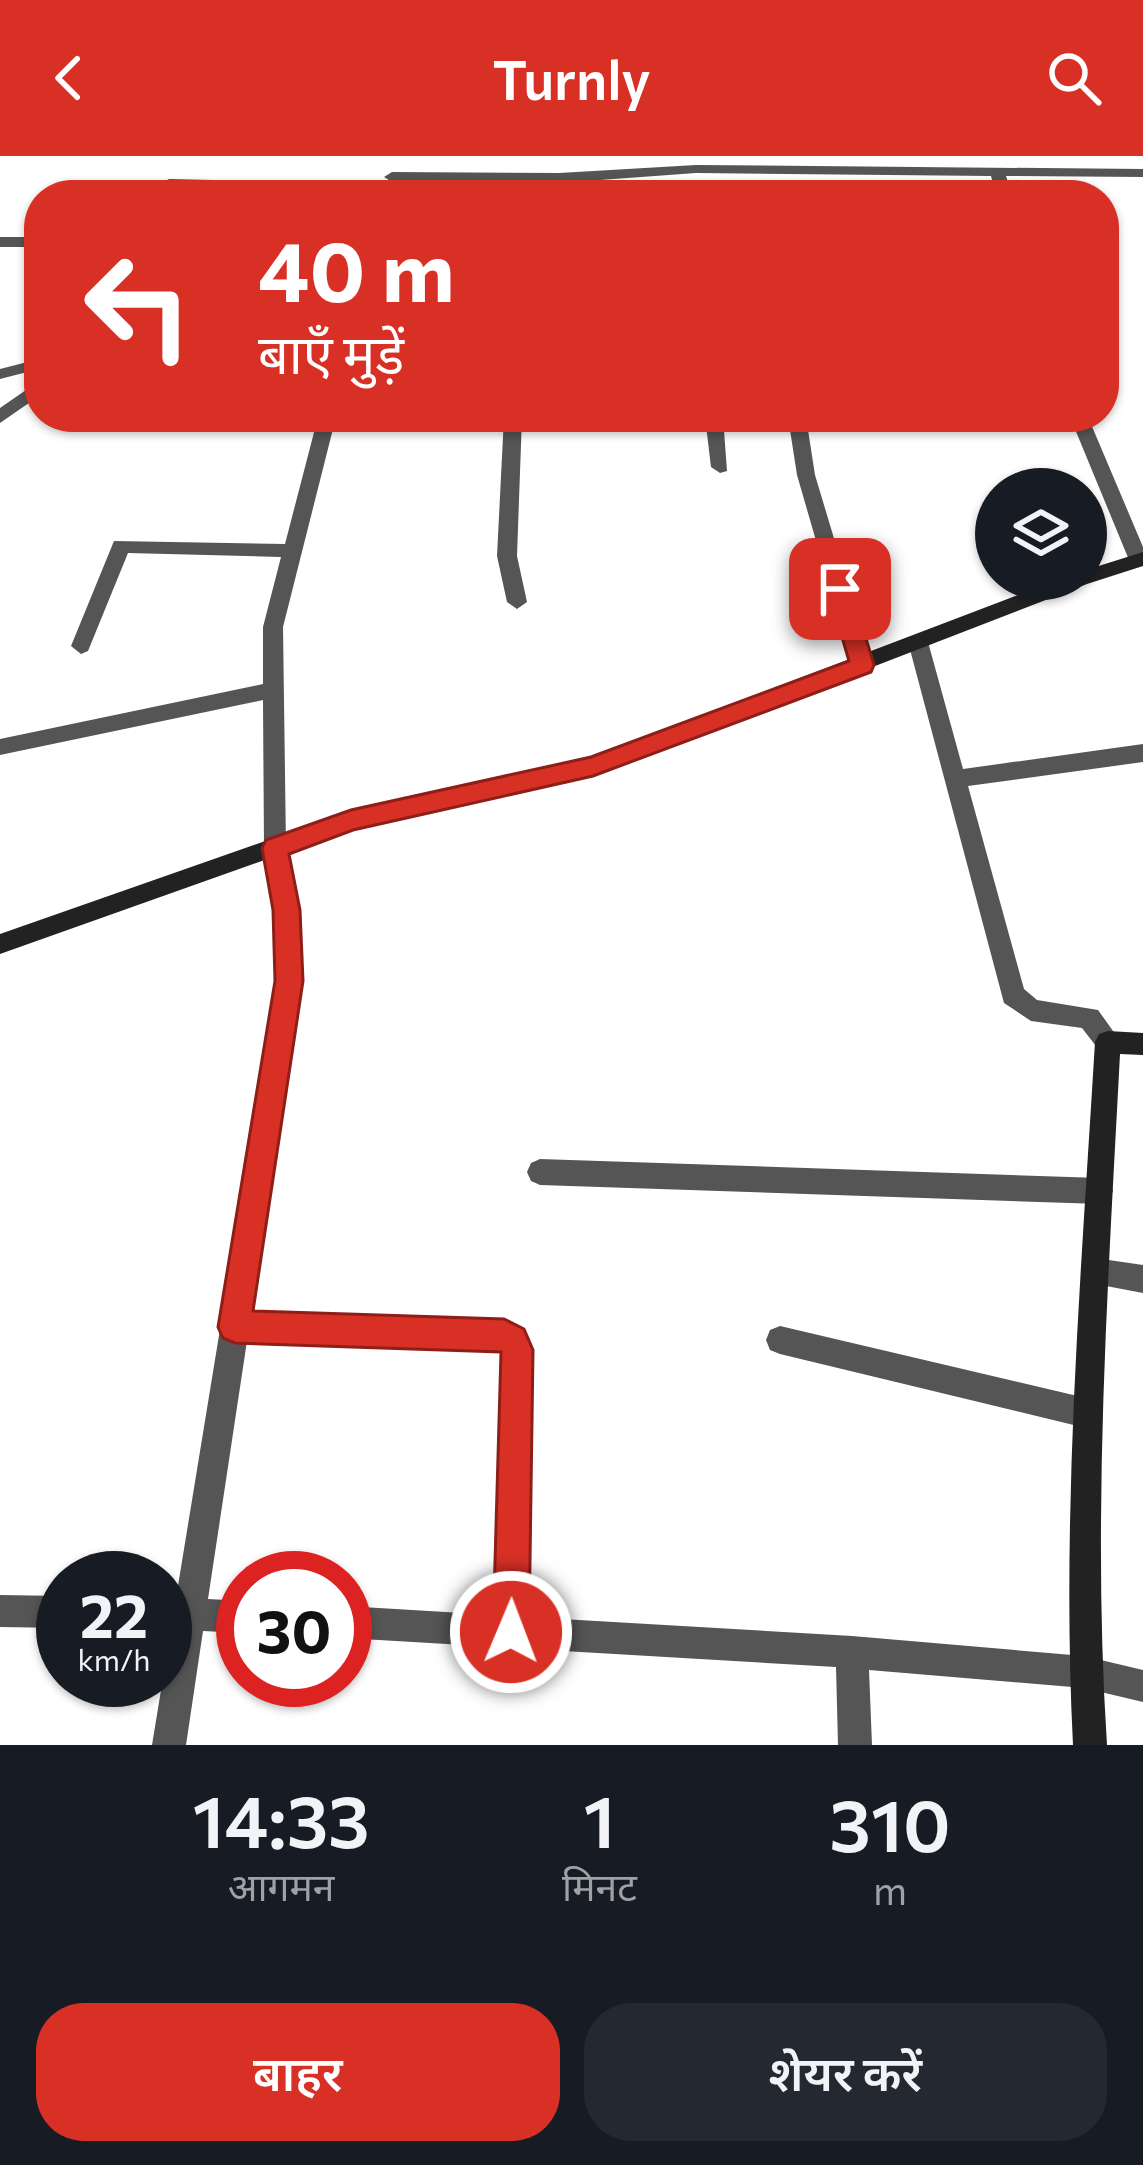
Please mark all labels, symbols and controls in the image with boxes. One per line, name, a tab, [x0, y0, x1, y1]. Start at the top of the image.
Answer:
icon: back	[36, 45, 102, 111]
text: Turnly	[492, 45, 651, 111]
icon: search	[1041, 45, 1107, 111]
text: 40 m	[258, 217, 455, 319]
icon: left	[60, 228, 216, 384]
text: बाएँ मुड़ें	[258, 319, 404, 385]
map controls	[975, 468, 1107, 600]
button: layers	[975, 468, 1107, 600]
pin	[789, 538, 891, 640]
icon: arrive	[807, 556, 873, 622]
speed limit sign: 30	[216, 1551, 372, 1707]
position arrow	[448, 1569, 574, 1695]
text: 22	[80, 1577, 148, 1650]
text: km/h	[78, 1640, 150, 1677]
text: 14:33	[192, 1775, 370, 1863]
text: 1	[583, 1775, 615, 1863]
text: 310	[829, 1779, 951, 1867]
text: आगमन	[228, 1861, 334, 1909]
text: मिनट	[562, 1861, 637, 1909]
text: m	[873, 1865, 907, 1913]
button: बाहर	[36, 2003, 560, 2141]
button: शेयर करें	[584, 2003, 1107, 2141]

